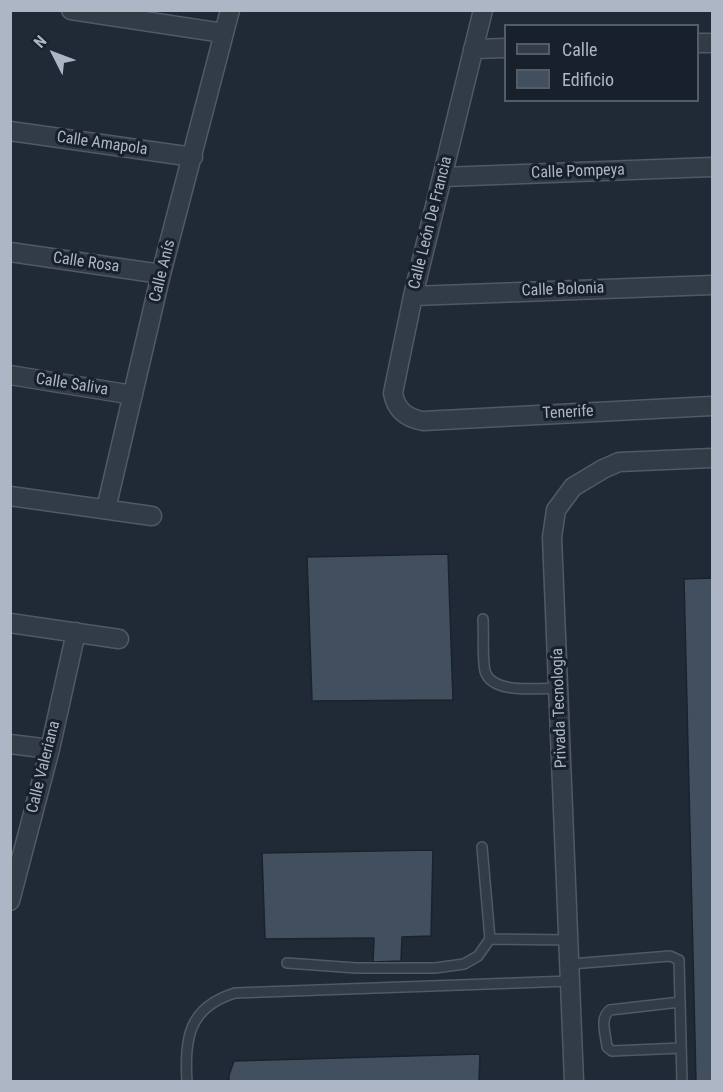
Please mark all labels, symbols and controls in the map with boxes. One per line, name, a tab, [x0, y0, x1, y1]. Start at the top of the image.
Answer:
north arrow	[24, 24, 84, 84]
legend	[504, 24, 699, 102]
text: N	[30, 32, 51, 52]
text: Calle	[562, 39, 598, 60]
text: Edificio	[562, 69, 614, 90]
street label: Calle Amapola	[55, 128, 149, 160]
street label: Calle León De Francia	[405, 155, 457, 291]
street label: Calle Pompeya	[531, 161, 625, 183]
street label: Calle Anís	[146, 238, 180, 304]
street label: Calle Rosa	[52, 249, 120, 277]
street label: Calle Bolonia	[521, 279, 605, 301]
street label: Calle Saliva	[34, 370, 110, 400]
street label: Tenerife	[542, 402, 594, 424]
street label: Privada Tecnología	[548, 648, 572, 768]
street label: Calle Valeriana	[23, 719, 65, 815]

